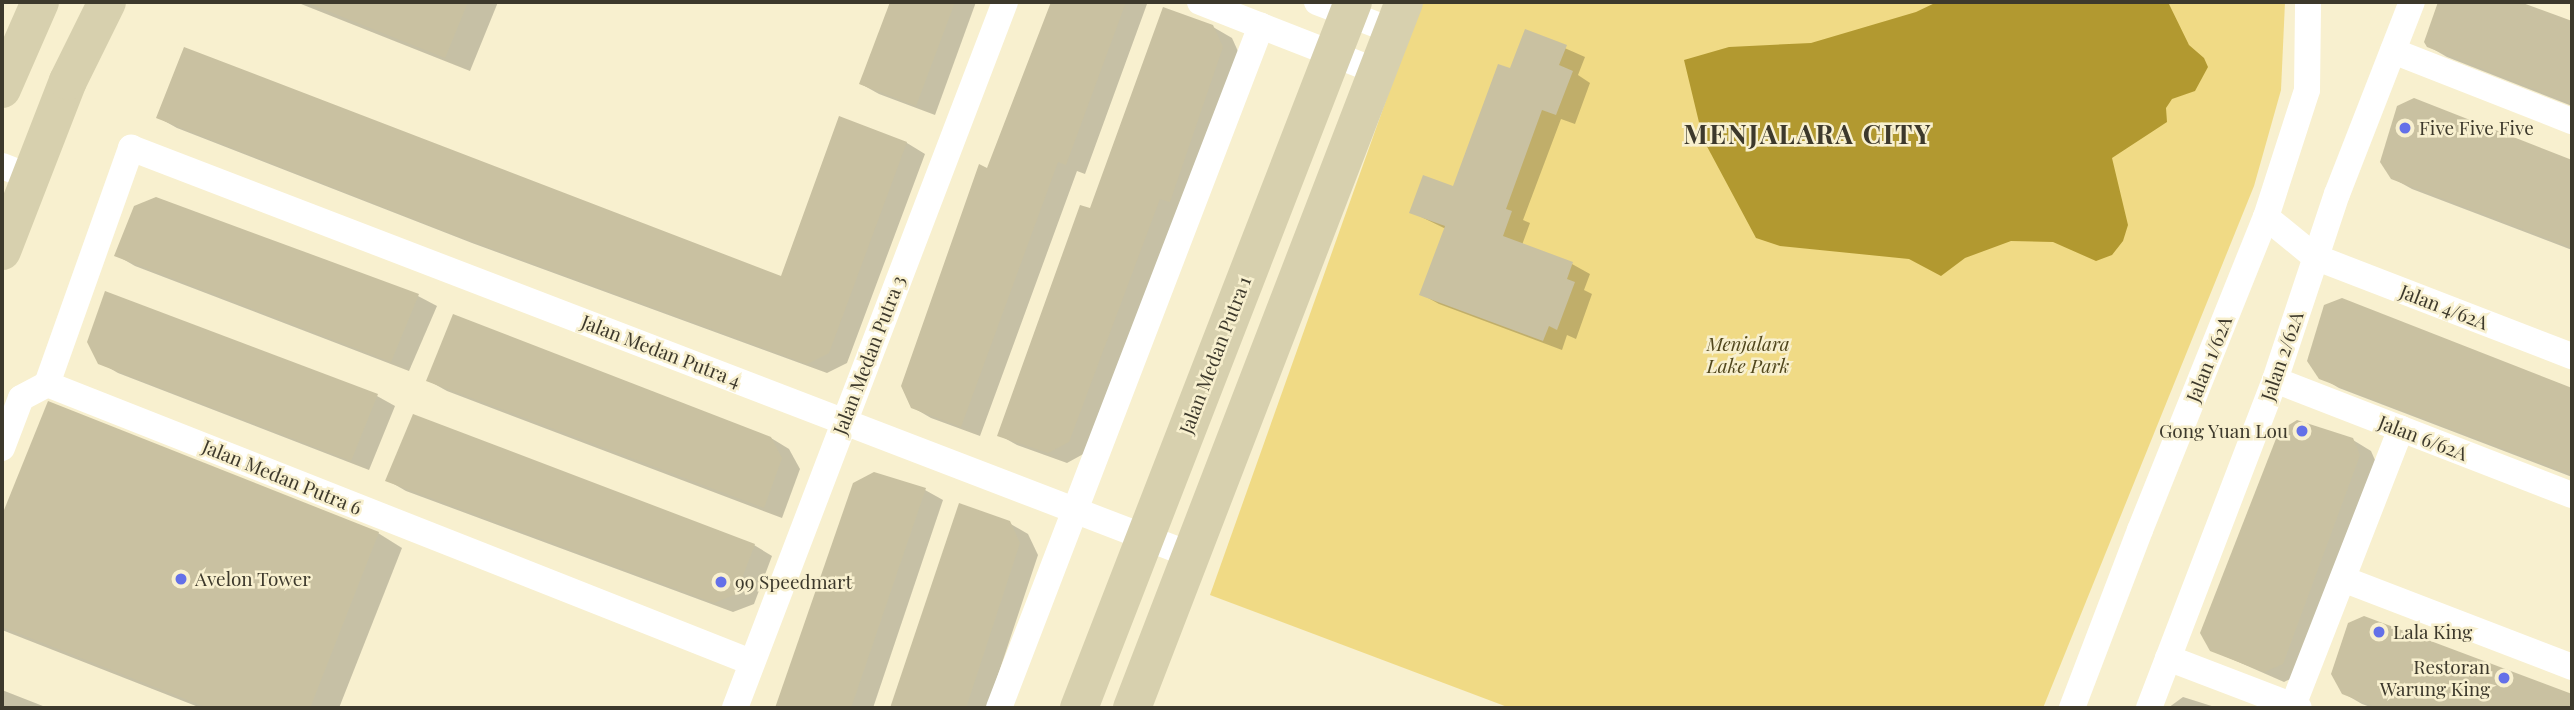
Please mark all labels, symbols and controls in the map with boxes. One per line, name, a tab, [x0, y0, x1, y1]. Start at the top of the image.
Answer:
place label: Five Five Five	[2419, 117, 2534, 139]
district label: MENJALARA CITY	[1685, 118, 1931, 150]
marker: Five Five Five	[2397, 120, 2413, 136]
street label: Jalan Medan Putra 3	[828, 272, 910, 438]
street label: Jalan Medan Putra 1	[1174, 273, 1256, 437]
street label: Jalan 4/62A	[2396, 280, 2492, 334]
street label: Jalan 2/62A	[2256, 308, 2308, 404]
street label: Jalan Medan Putra 4	[578, 310, 744, 392]
street label: Jalan 1/62A	[2181, 313, 2237, 405]
park label: Menjalara Lake Park	[1706, 333, 1790, 377]
street label: Jalan 6/62A	[2375, 411, 2471, 465]
place label: Gong Yuan Lou	[2158, 420, 2288, 442]
marker: Gong Yuan Lou	[2294, 423, 2310, 439]
street label: Jalan Medan Putra 6	[199, 435, 365, 519]
place label: Avelon Tower	[195, 568, 311, 590]
marker: Avelon Tower	[173, 571, 189, 587]
place label: 99 Speedmart	[735, 571, 852, 593]
marker: 99 Speedmart	[713, 574, 729, 590]
place label: Lala King	[2393, 621, 2472, 643]
marker: Lala King	[2371, 624, 2387, 640]
place label: Restoran Warung King	[2380, 656, 2490, 700]
marker: Restoran Warung King	[2496, 670, 2512, 686]

